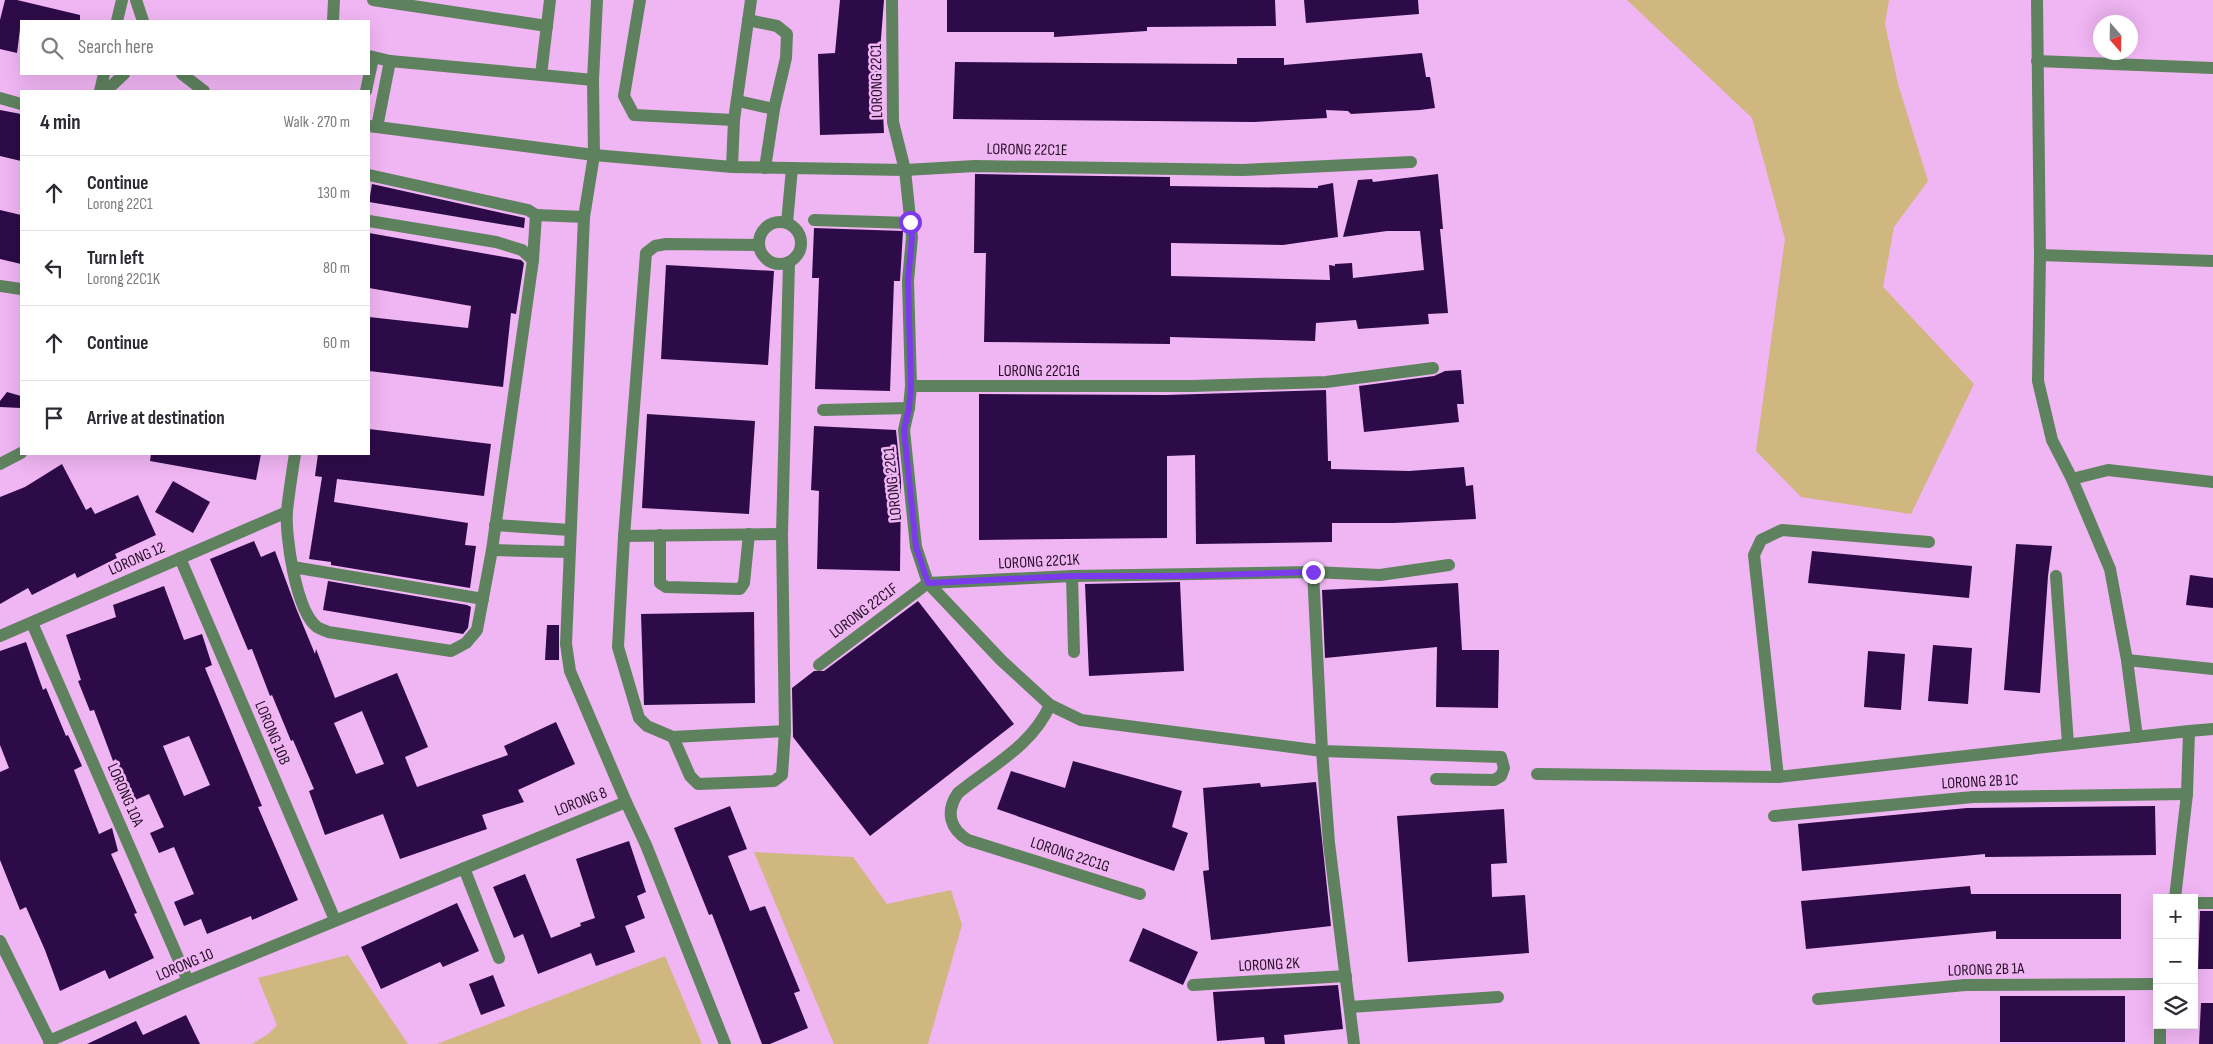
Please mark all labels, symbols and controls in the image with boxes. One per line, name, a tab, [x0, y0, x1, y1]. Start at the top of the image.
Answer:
north arrow	[2093, 15, 2138, 60]
search box	[20, 20, 370, 75]
icon: search	[38, 34, 66, 62]
text: Search here	[78, 36, 154, 59]
street label: LORONG 22C1	[867, 43, 887, 118]
text: 4 min	[40, 110, 81, 135]
text: Walk · 270 m	[284, 113, 350, 132]
street label: LORONG 22C1E	[986, 140, 1068, 160]
text: Continue	[87, 172, 148, 195]
icon: ahead	[40, 179, 68, 207]
text: 130 m	[318, 184, 350, 203]
text: Lorong 22C1	[87, 195, 153, 214]
route start	[899, 211, 922, 234]
text: Turn left	[87, 247, 144, 270]
icon: left	[40, 254, 68, 282]
text: 80 m	[323, 259, 350, 278]
text: Lorong 22C1K	[87, 270, 160, 289]
icon: ahead	[40, 329, 68, 357]
text: Continue	[87, 332, 148, 355]
text: 60 m	[323, 334, 350, 353]
street label: LORONG 22C1G	[998, 362, 1080, 381]
icon: arrive	[40, 404, 68, 432]
text: Arrive at destination	[87, 407, 225, 430]
street label: LORONG 22C1	[880, 446, 906, 522]
street label: LORONG 12	[106, 538, 168, 580]
street label: LORONG 22C1K	[998, 550, 1081, 574]
route end	[1302, 561, 1325, 584]
street label: LORONG 22C1F	[826, 579, 902, 643]
street label: LORONG 10B	[250, 698, 294, 768]
street label: LORONG 10A	[103, 761, 147, 830]
street label: LORONG 2B 1C	[1941, 770, 2019, 794]
street label: LORONG 8	[552, 783, 610, 821]
street label: LORONG 22C1G	[1028, 833, 1112, 877]
map controls	[2153, 894, 2198, 1029]
button: +	[2153, 894, 2198, 939]
button: −	[2153, 939, 2198, 984]
street label: LORONG 10	[154, 944, 216, 986]
street label: LORONG 2K	[1238, 954, 1301, 976]
street label: LORONG 2B 1A	[1948, 959, 2025, 981]
button: layers	[2153, 984, 2198, 1029]

